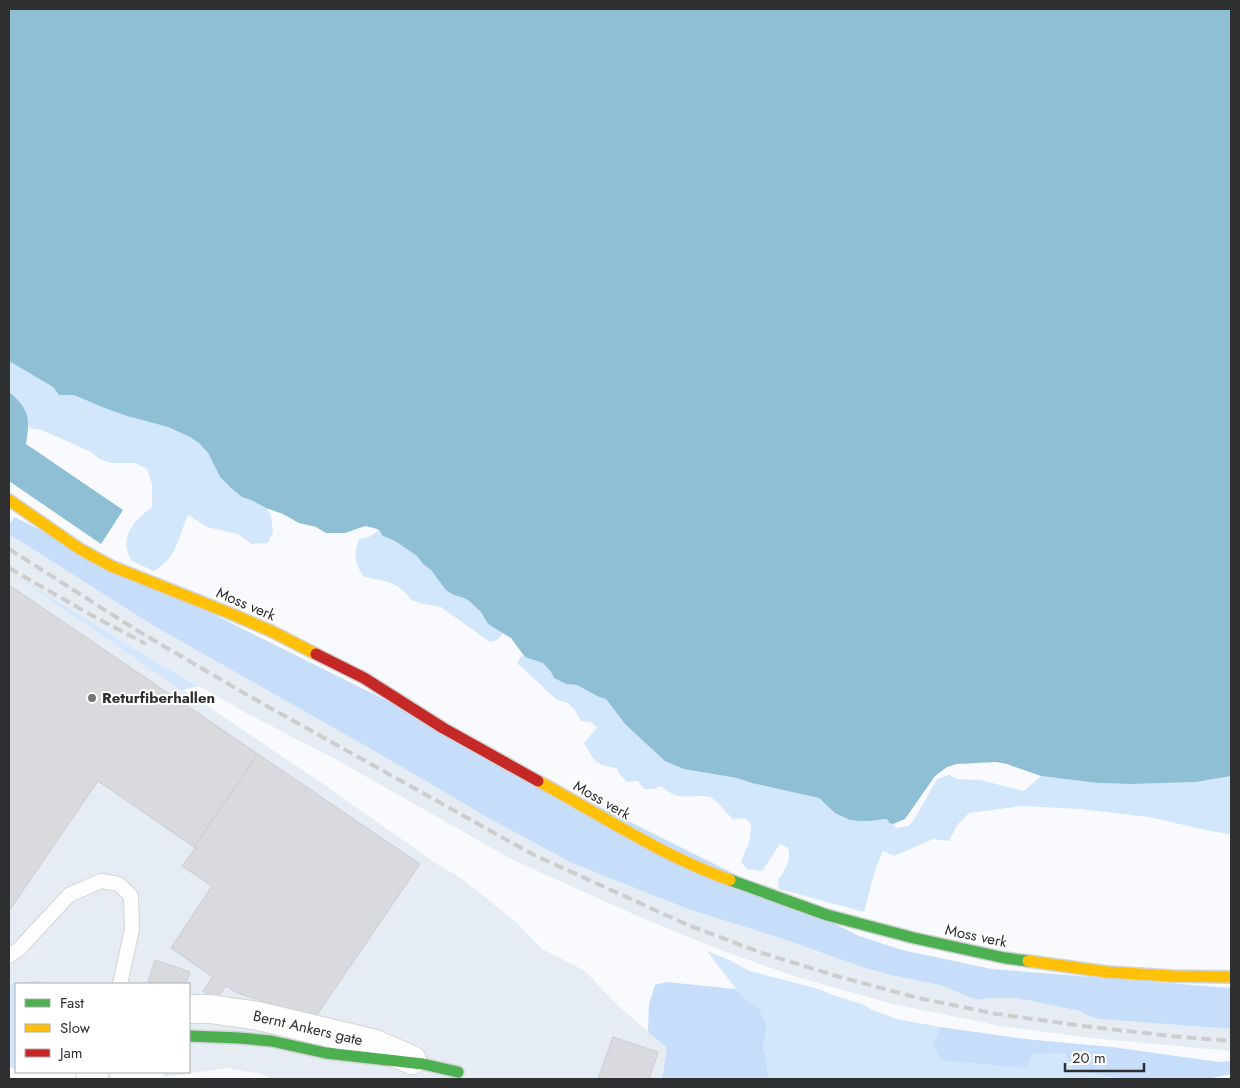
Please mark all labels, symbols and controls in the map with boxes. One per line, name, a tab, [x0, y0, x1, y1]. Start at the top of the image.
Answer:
street label: Moss verk	[213, 582, 280, 627]
place label: Returfiberhallen	[102, 687, 215, 709]
marker: Returfiberhallen	[86, 692, 98, 704]
street label: Moss verk	[569, 775, 635, 825]
street label: Moss verk	[943, 919, 1009, 953]
legend	[15, 983, 190, 1073]
text: Fast	[60, 992, 84, 1014]
street label: Bernt Ankers gate	[251, 1005, 365, 1051]
text: Slow	[60, 1017, 91, 1039]
scale bar	[1065, 1040, 1144, 1072]
text: Jam	[58, 1042, 83, 1064]
text: 20 m	[1072, 1047, 1106, 1069]

